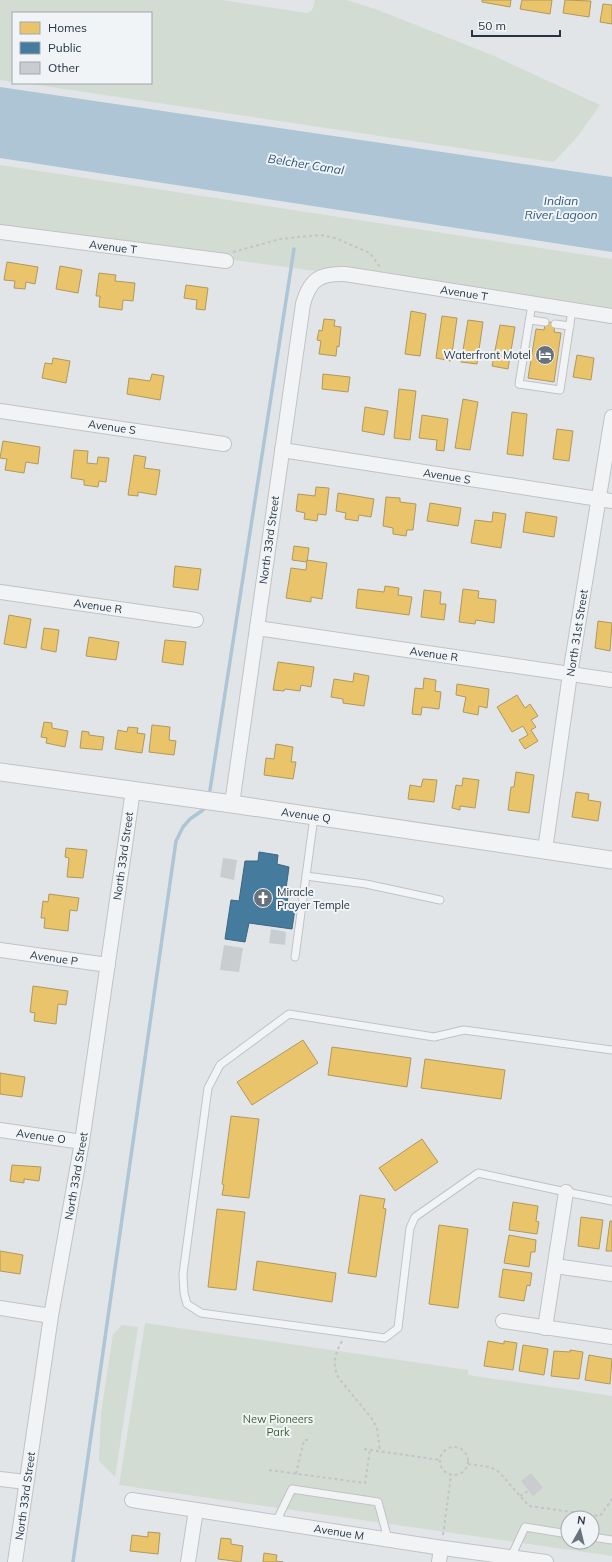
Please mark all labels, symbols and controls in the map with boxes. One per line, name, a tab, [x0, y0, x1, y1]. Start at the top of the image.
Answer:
legend	[12, 12, 152, 84]
scale bar	[472, 12, 560, 38]
text: 50 m	[478, 18, 506, 33]
text: Homes	[48, 20, 87, 35]
text: Public	[48, 40, 82, 55]
text: Other	[48, 60, 80, 75]
water label: Belcher Canal	[267, 151, 345, 177]
water label: Indian River Lagoon	[524, 193, 598, 222]
street label: Avenue T	[88, 237, 138, 257]
street label: Avenue T	[439, 282, 489, 304]
hotel icon: Waterfront Motel	[534, 344, 556, 366]
place label: Waterfront Motel	[444, 348, 531, 362]
street label: Avenue S	[87, 417, 137, 437]
street label: Avenue S	[422, 465, 472, 487]
street label: North 33rd Street	[256, 495, 282, 585]
street label: North 31st Street	[563, 588, 591, 677]
street label: Avenue R	[73, 596, 124, 616]
street label: Avenue R	[409, 644, 460, 664]
street label: Avenue Q	[280, 805, 332, 825]
street label: North 33rd Street	[110, 811, 136, 901]
place label: Miracle Prayer Temple	[277, 885, 350, 912]
church icon: Miracle Prayer Temple	[252, 887, 274, 909]
street label: Avenue P	[29, 948, 79, 968]
street label: Avenue O	[15, 1126, 67, 1146]
street label: North 33rd Street	[61, 1131, 91, 1221]
park label: New Pioneers Park	[243, 1412, 313, 1439]
street label: North 33rd Street	[12, 1451, 38, 1541]
north arrow	[560, 1510, 600, 1550]
text: N	[576, 1513, 586, 1528]
street label: Avenue M	[313, 1521, 365, 1543]

